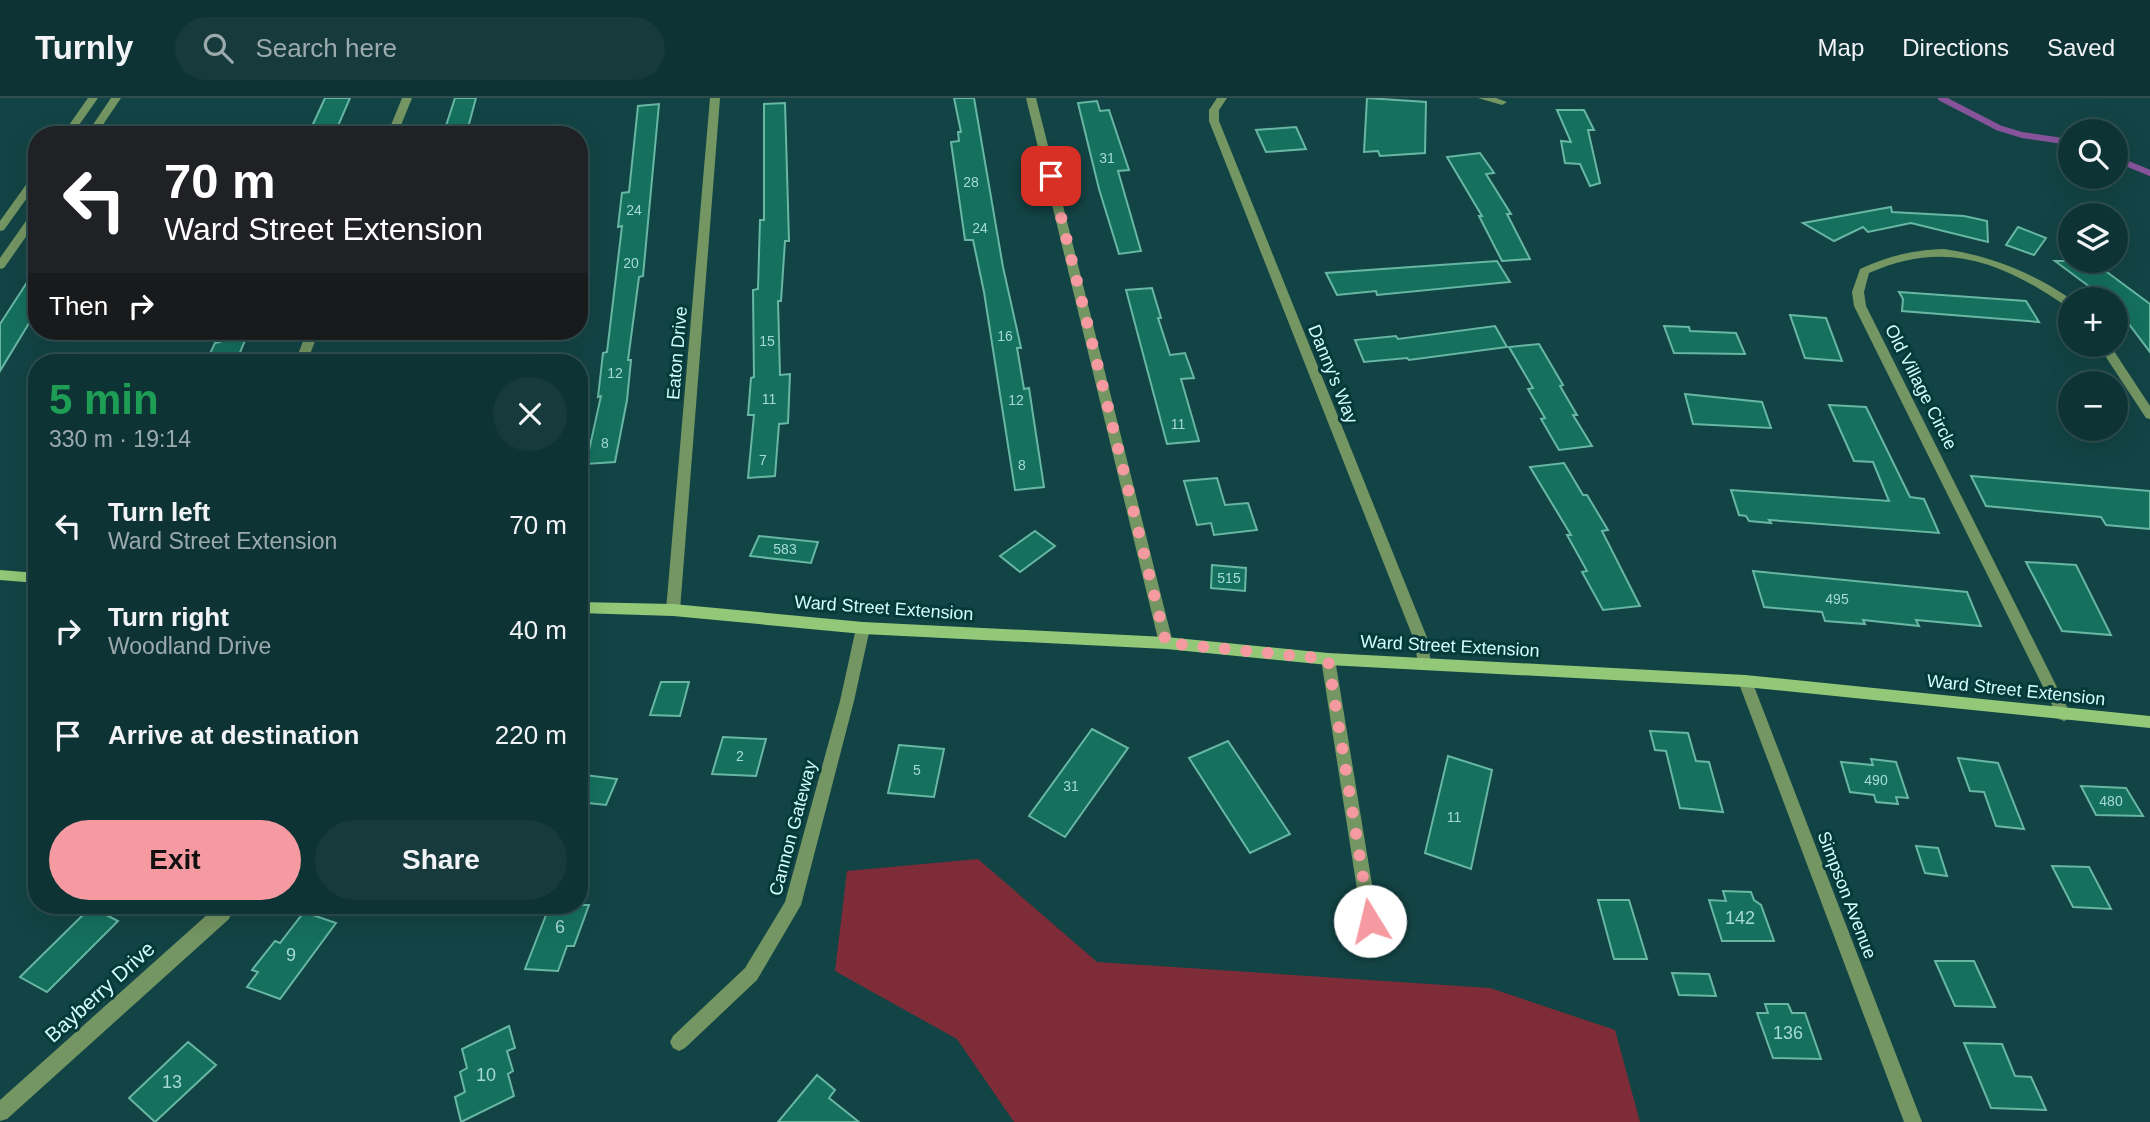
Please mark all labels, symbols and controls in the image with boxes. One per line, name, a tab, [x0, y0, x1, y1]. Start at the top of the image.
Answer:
search box	[175, 17, 665, 80]
text: Turnly	[35, 29, 133, 66]
icon: search	[199, 29, 237, 67]
text: Search here	[255, 33, 397, 63]
text: Map	[1818, 34, 1864, 61]
text: Directions	[1902, 34, 2009, 61]
text: Saved	[2047, 34, 2115, 61]
map controls	[2058, 119, 2128, 441]
button: search	[2058, 119, 2128, 189]
pin	[1021, 146, 1081, 206]
house number: 31	[1099, 150, 1115, 166]
icon: left	[49, 154, 140, 245]
text: 70 m	[164, 154, 276, 208]
icon: arrive	[1032, 157, 1070, 195]
house number: 28	[963, 174, 979, 190]
house number: 24	[626, 202, 642, 218]
button: layers	[2058, 203, 2128, 273]
text: Ward Street Extension	[164, 211, 483, 247]
house number: 24	[972, 220, 988, 236]
house number: 20	[623, 255, 639, 271]
icon: right	[122, 287, 160, 325]
button: +	[2058, 287, 2128, 357]
text: Then	[49, 291, 108, 321]
street label: Eaton Drive	[663, 305, 691, 401]
street label: Old Village Circle	[1881, 321, 1961, 453]
street label: Danny's Way	[1304, 322, 1362, 426]
house number: 16	[997, 328, 1013, 344]
house number: 15	[759, 333, 775, 349]
house number: 12	[607, 365, 623, 381]
button: −	[2058, 371, 2128, 441]
text: 5 min	[49, 376, 159, 423]
button: close	[493, 377, 567, 451]
house number: 11	[762, 391, 776, 407]
house number: 12	[1008, 392, 1024, 408]
house number: 11	[1171, 416, 1185, 432]
text: 330 m · 19:14	[49, 426, 191, 452]
house number: 8	[601, 435, 609, 451]
house number: 7	[759, 452, 767, 468]
house number: 8	[1018, 457, 1026, 473]
text: Turn left	[108, 497, 210, 527]
icon: left	[49, 507, 87, 545]
text: 70 m	[509, 510, 567, 540]
text: Ward Street Extension	[108, 528, 337, 554]
house number: 583	[773, 541, 797, 557]
house number: 515	[1217, 570, 1241, 586]
house number: 495	[1825, 591, 1849, 607]
street label: Ward Street Extension	[794, 592, 974, 624]
text: Turn right	[108, 602, 229, 632]
icon: right	[49, 612, 87, 650]
text: 40 m	[509, 615, 567, 645]
street label: Ward Street Extension	[1360, 631, 1540, 661]
text: Woodland Drive	[108, 633, 271, 659]
street label: Ward Street Extension	[1926, 671, 2106, 709]
icon: arrive	[49, 717, 87, 755]
text: Arrive at destination	[108, 720, 359, 750]
text: 220 m	[495, 720, 567, 750]
house number: 2	[736, 748, 744, 764]
street label: Cannon Gateway	[765, 758, 821, 898]
house number: 5	[913, 762, 921, 778]
house number: 490	[1864, 772, 1888, 788]
house number: 31	[1063, 778, 1079, 794]
house number: 480	[2099, 793, 2123, 809]
house number: 11	[1447, 809, 1461, 825]
button: Exit	[49, 820, 301, 900]
button: Share	[315, 820, 567, 900]
street label: Simpson Avenue	[1814, 829, 1880, 961]
position arrow	[1333, 884, 1407, 958]
house number: 142	[1725, 908, 1755, 928]
house number: 6	[555, 917, 565, 937]
street label: Bayberry Drive	[40, 937, 159, 1047]
house number: 9	[286, 945, 296, 965]
house number: 136	[1773, 1023, 1803, 1043]
house number: 10	[476, 1065, 496, 1085]
house number: 13	[162, 1072, 182, 1092]

